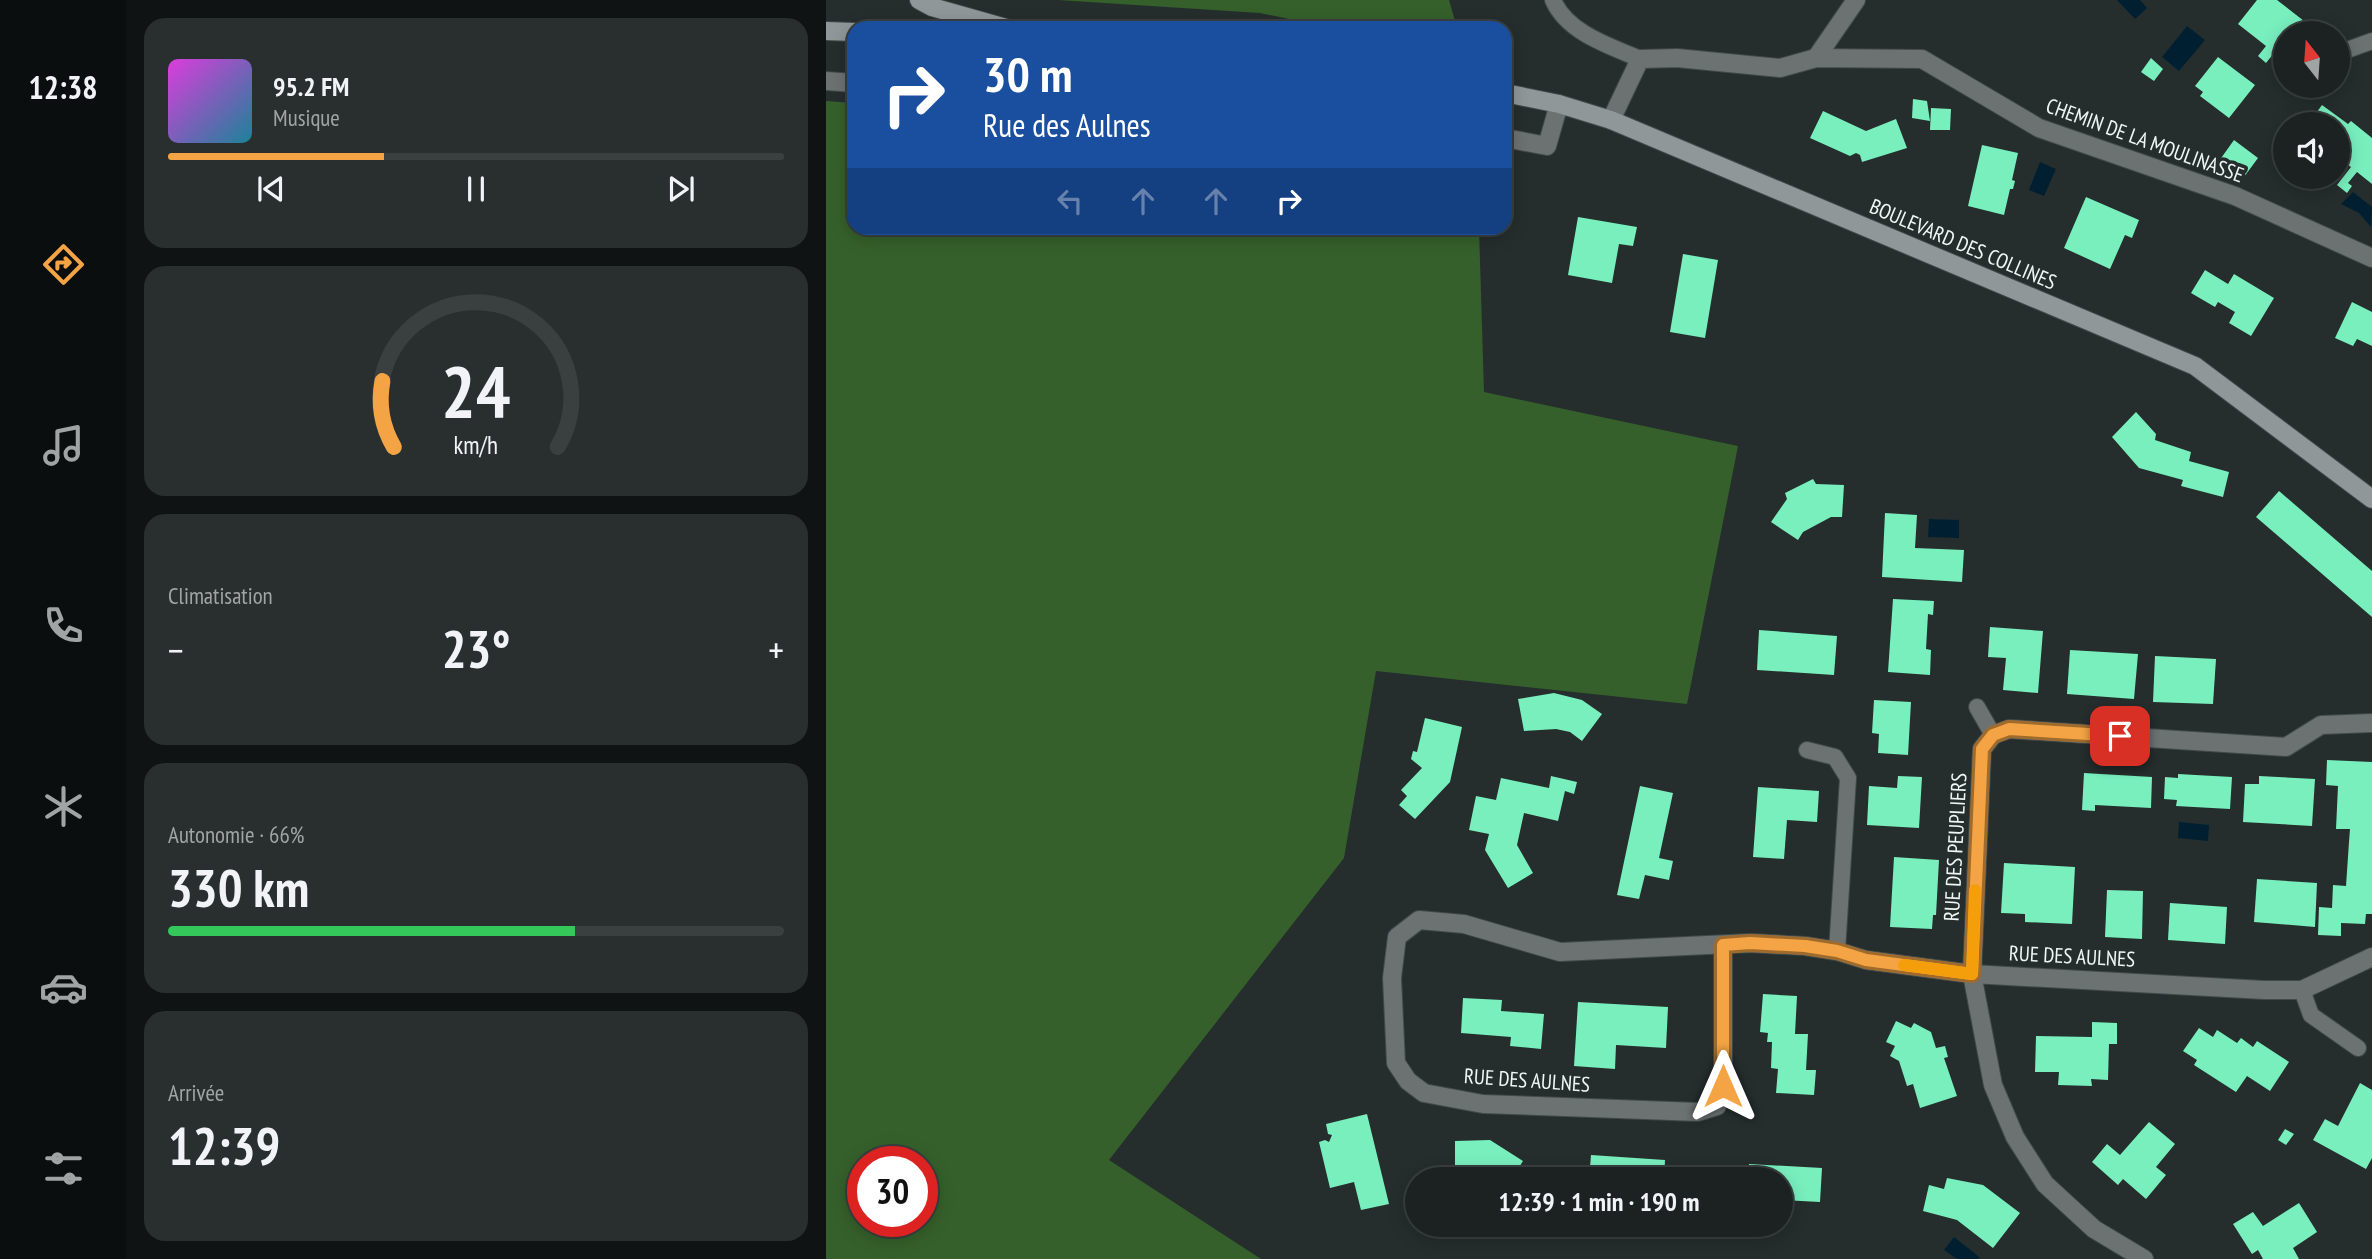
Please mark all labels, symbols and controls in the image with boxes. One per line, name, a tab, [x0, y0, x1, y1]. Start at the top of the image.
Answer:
north arrow	[2273, 21, 2350, 98]
map controls	[2273, 21, 2350, 189]
text: 30 m	[983, 42, 1072, 106]
icon: right	[868, 49, 959, 140]
text: 12:38	[28, 66, 98, 108]
text: 95.2 FM	[273, 70, 349, 103]
street label: CHEMIN DE LA MOULINASSE	[2042, 92, 2248, 188]
text: Musique	[273, 103, 340, 132]
text: Rue des Aulnes	[983, 104, 1151, 146]
button: sound	[2273, 112, 2350, 189]
icon: previous	[252, 170, 290, 208]
icon: pause	[457, 170, 495, 208]
icon: next	[662, 170, 700, 208]
icon: left	[1051, 182, 1089, 220]
icon: ahead	[1124, 182, 1162, 220]
icon: ahead	[1197, 182, 1235, 220]
icon: right	[1270, 182, 1308, 220]
street label: BOULEVARD DES COLLINES	[1866, 192, 2060, 296]
icon: directions	[39, 240, 88, 289]
text: 24	[441, 344, 511, 438]
icon: music	[39, 421, 88, 470]
text: km/h	[454, 429, 498, 461]
text: Climatisation	[168, 581, 273, 610]
icon: phone	[39, 601, 88, 650]
text: 23°	[442, 615, 510, 682]
text: −	[168, 625, 184, 674]
text: +	[768, 625, 784, 674]
pin	[2090, 706, 2150, 766]
icon: arrive	[2101, 717, 2139, 755]
street label: RUE DES PEUPLIERS	[1938, 772, 1972, 922]
icon: climate	[39, 782, 88, 831]
text: Autonomie · 66%	[168, 820, 304, 849]
text: 330 km	[168, 854, 309, 921]
street label: RUE DES AULNES	[2008, 939, 2136, 973]
icon: car	[39, 963, 88, 1012]
position arrow	[1686, 1049, 1760, 1123]
street label: RUE DES AULNES	[1463, 1062, 1591, 1098]
text: Arrivée	[168, 1078, 224, 1107]
text: 12:39	[168, 1112, 280, 1179]
icon: filters	[39, 1144, 88, 1193]
speed limit sign: 30	[847, 1146, 938, 1237]
text: 12:39 · 1 min · 190 m	[1499, 1185, 1699, 1218]

